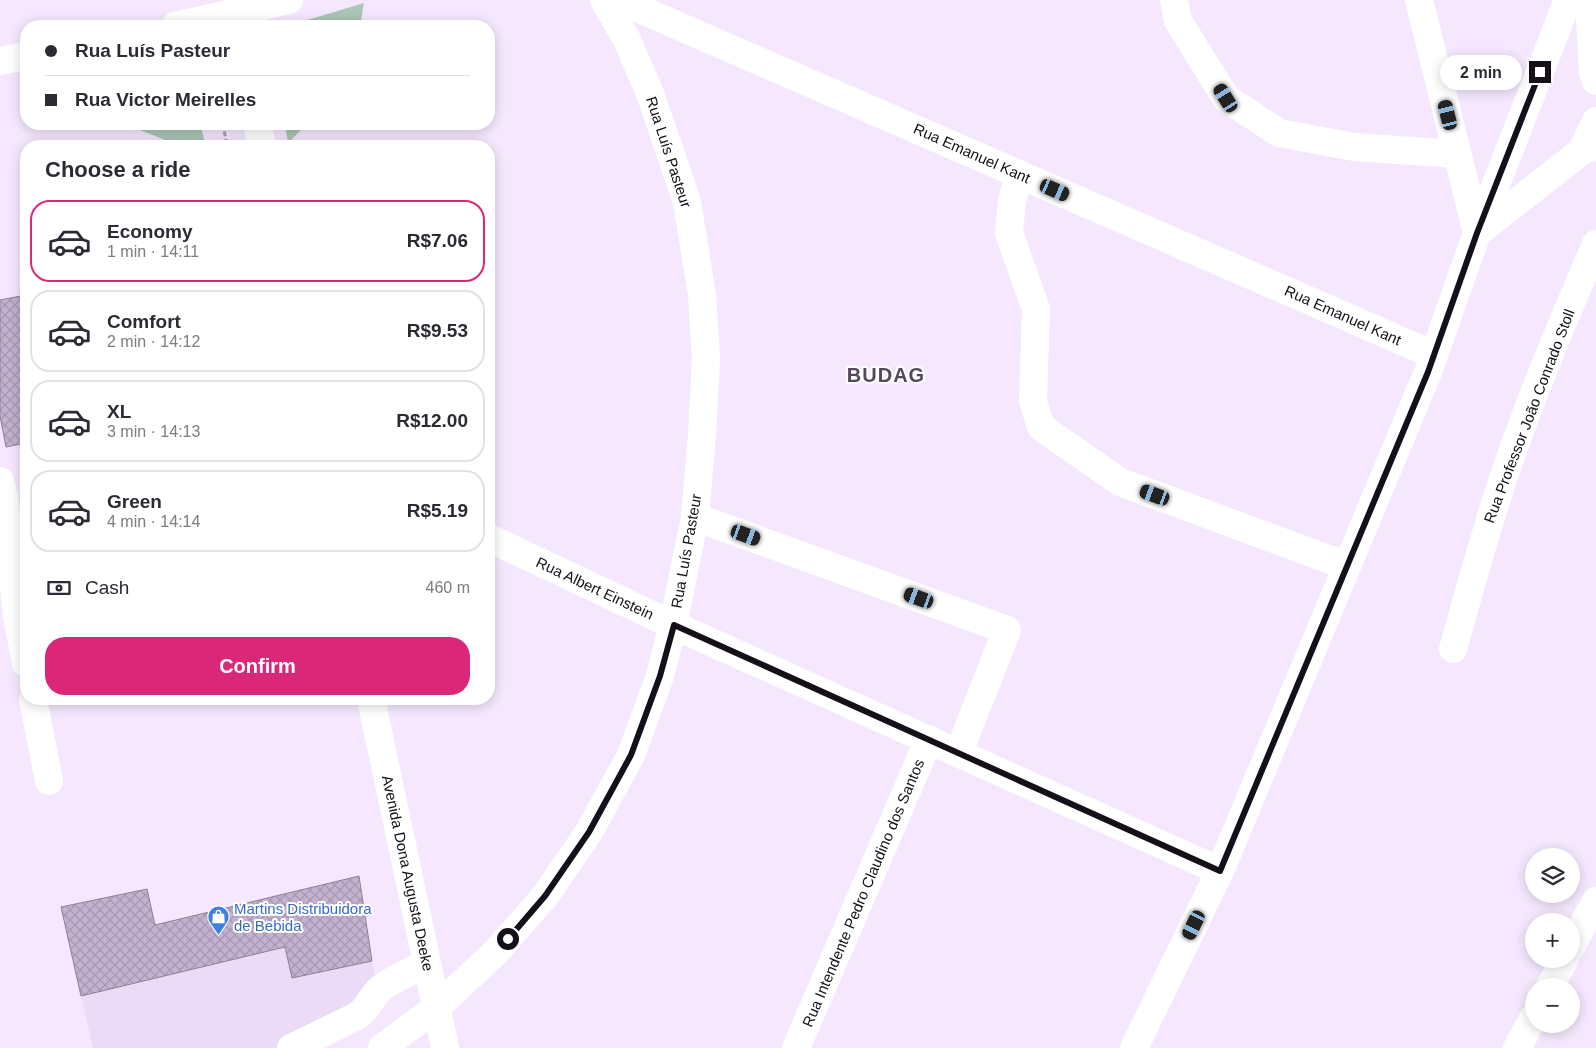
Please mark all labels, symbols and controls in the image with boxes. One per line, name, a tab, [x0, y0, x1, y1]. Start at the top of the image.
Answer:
text: Rua Luís Pasteur	[75, 40, 230, 61]
callout: 2 min	[1440, 54, 1522, 90]
route end	[1529, 61, 1551, 83]
text: 2 min	[1460, 64, 1502, 81]
car	[1211, 81, 1240, 115]
text: Rua Victor Meirelles	[75, 89, 256, 110]
street label: Rua Luís Pasteur	[643, 94, 695, 210]
car	[1437, 99, 1458, 131]
street label: Rua Emanuel Kant	[911, 120, 1034, 187]
text: Choose a ride	[45, 157, 190, 182]
car	[1038, 177, 1071, 203]
icon: car	[47, 219, 92, 264]
text: Economy	[107, 221, 193, 242]
text: R$7.06	[407, 230, 468, 251]
text: 1 min · 14:11	[107, 243, 199, 260]
street label: Rua Emanuel Kant	[1282, 282, 1405, 349]
street label: Rua Professor João Conrado Stoll	[1480, 307, 1578, 525]
icon: car	[47, 309, 92, 354]
text: Comfort	[107, 311, 181, 332]
text: R$9.53	[407, 320, 468, 341]
text: 2 min · 14:12	[107, 333, 200, 350]
district label: BUDAG	[847, 364, 925, 386]
icon: car	[47, 399, 92, 444]
text: XL	[107, 401, 131, 422]
text: R$12.00	[396, 410, 468, 431]
text: 3 min · 14:13	[107, 423, 200, 440]
car	[1138, 483, 1171, 507]
icon: car	[47, 489, 92, 534]
text: Green	[107, 491, 162, 512]
street label: Rua Luís Pasteur	[668, 492, 704, 610]
text: R$5.19	[407, 500, 468, 521]
text: 4 min · 14:14	[107, 513, 200, 530]
car	[729, 523, 762, 547]
street label: Rua Albert Einstein	[534, 553, 656, 623]
icon: cash	[45, 574, 73, 602]
text: Cash	[85, 577, 129, 598]
text: 460 m	[426, 579, 470, 596]
car	[902, 586, 935, 610]
button: Confirm	[45, 637, 470, 695]
street label: Rua Intendente Pedro Claudino dos Santos	[799, 756, 927, 1030]
street label: Avenida Dona Augusta Deeke	[379, 773, 437, 973]
map controls	[1525, 848, 1580, 1033]
button: layers	[1525, 848, 1580, 903]
place label: Martins Distribuidora de Bebida	[234, 900, 372, 934]
shop icon: Martins Distribuidora de Bebida	[206, 905, 230, 936]
car	[1180, 908, 1207, 942]
button: +	[1525, 913, 1580, 968]
route start	[497, 928, 519, 950]
button: −	[1525, 978, 1580, 1033]

